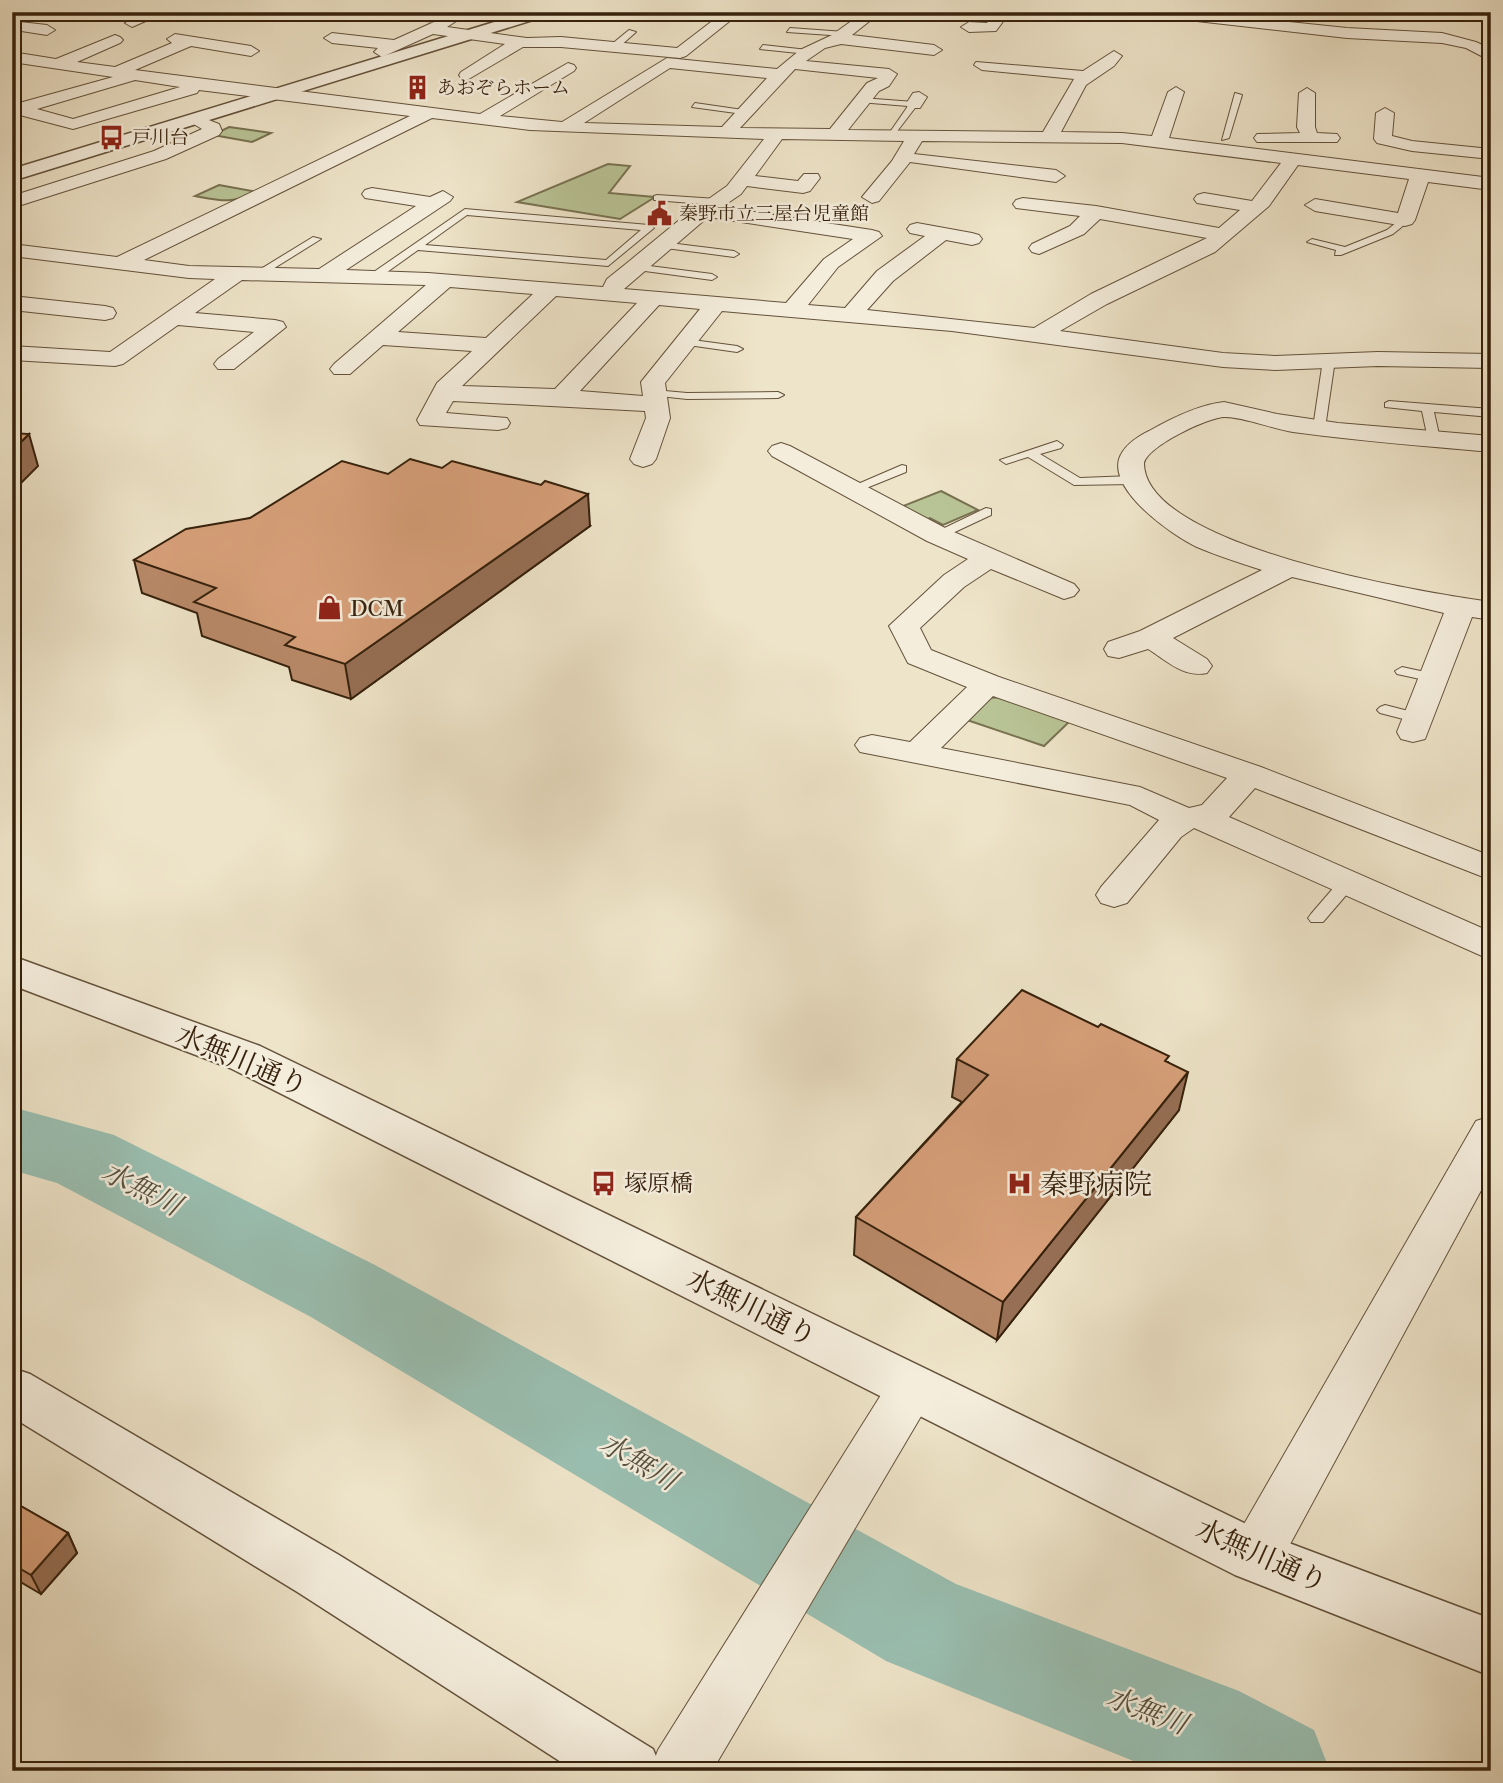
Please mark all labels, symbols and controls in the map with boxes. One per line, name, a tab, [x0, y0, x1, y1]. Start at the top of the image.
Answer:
building icon: あおぞらホーム	[403, 73, 431, 101]
place label: あおぞらホーム	[437, 77, 570, 99]
bus stop icon: 戸川台	[98, 123, 126, 151]
place label: 戸川台	[132, 127, 189, 149]
public building icon: 秦野市立三屋台児童館	[645, 199, 673, 227]
place label: 秦野市立三屋台児童館	[679, 203, 869, 225]
shop icon: DCM	[316, 594, 344, 622]
place label: DCM	[350, 595, 404, 622]
street label: 水無川通り	[171, 1018, 313, 1103]
water label: 水無川	[97, 1155, 189, 1224]
place label: 秦野病院	[1040, 1168, 1152, 1201]
bus stop icon: 塚原橋	[590, 1169, 618, 1197]
place label: 塚原橋	[624, 1170, 693, 1197]
hospital icon: 秦野病院	[1006, 1170, 1034, 1198]
street label: 水無川通り	[682, 1262, 822, 1353]
water label: 水無川	[594, 1426, 686, 1498]
street label: 水無川通り	[1191, 1512, 1332, 1599]
water label: 水無川	[1102, 1680, 1195, 1742]

